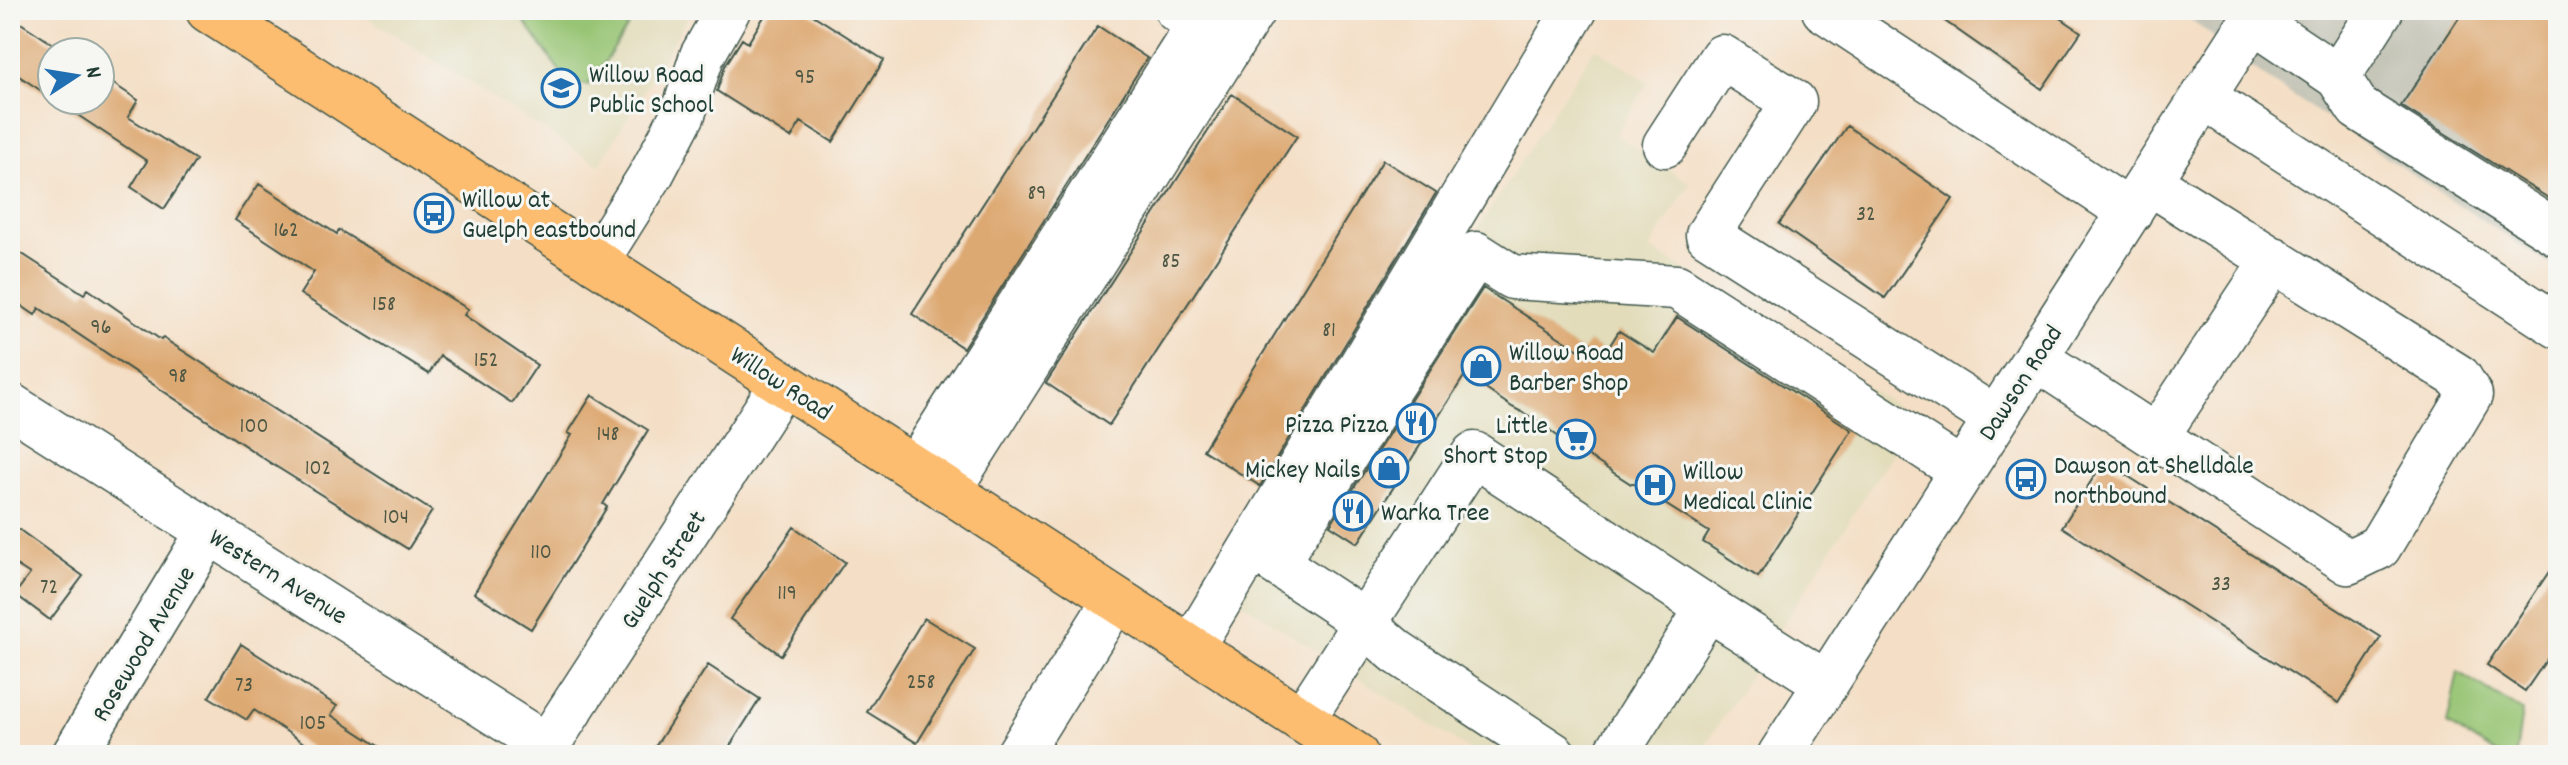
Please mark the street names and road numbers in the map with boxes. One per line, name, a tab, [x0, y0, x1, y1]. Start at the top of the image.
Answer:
street label: Dawson Road	[1971, 319, 2073, 449]
street label: Willow Road	[722, 338, 838, 432]
street label: Guelph Street	[613, 504, 717, 638]
street label: Western Avenue	[201, 521, 354, 635]
street label: Rosewood Avenue	[84, 560, 206, 730]

